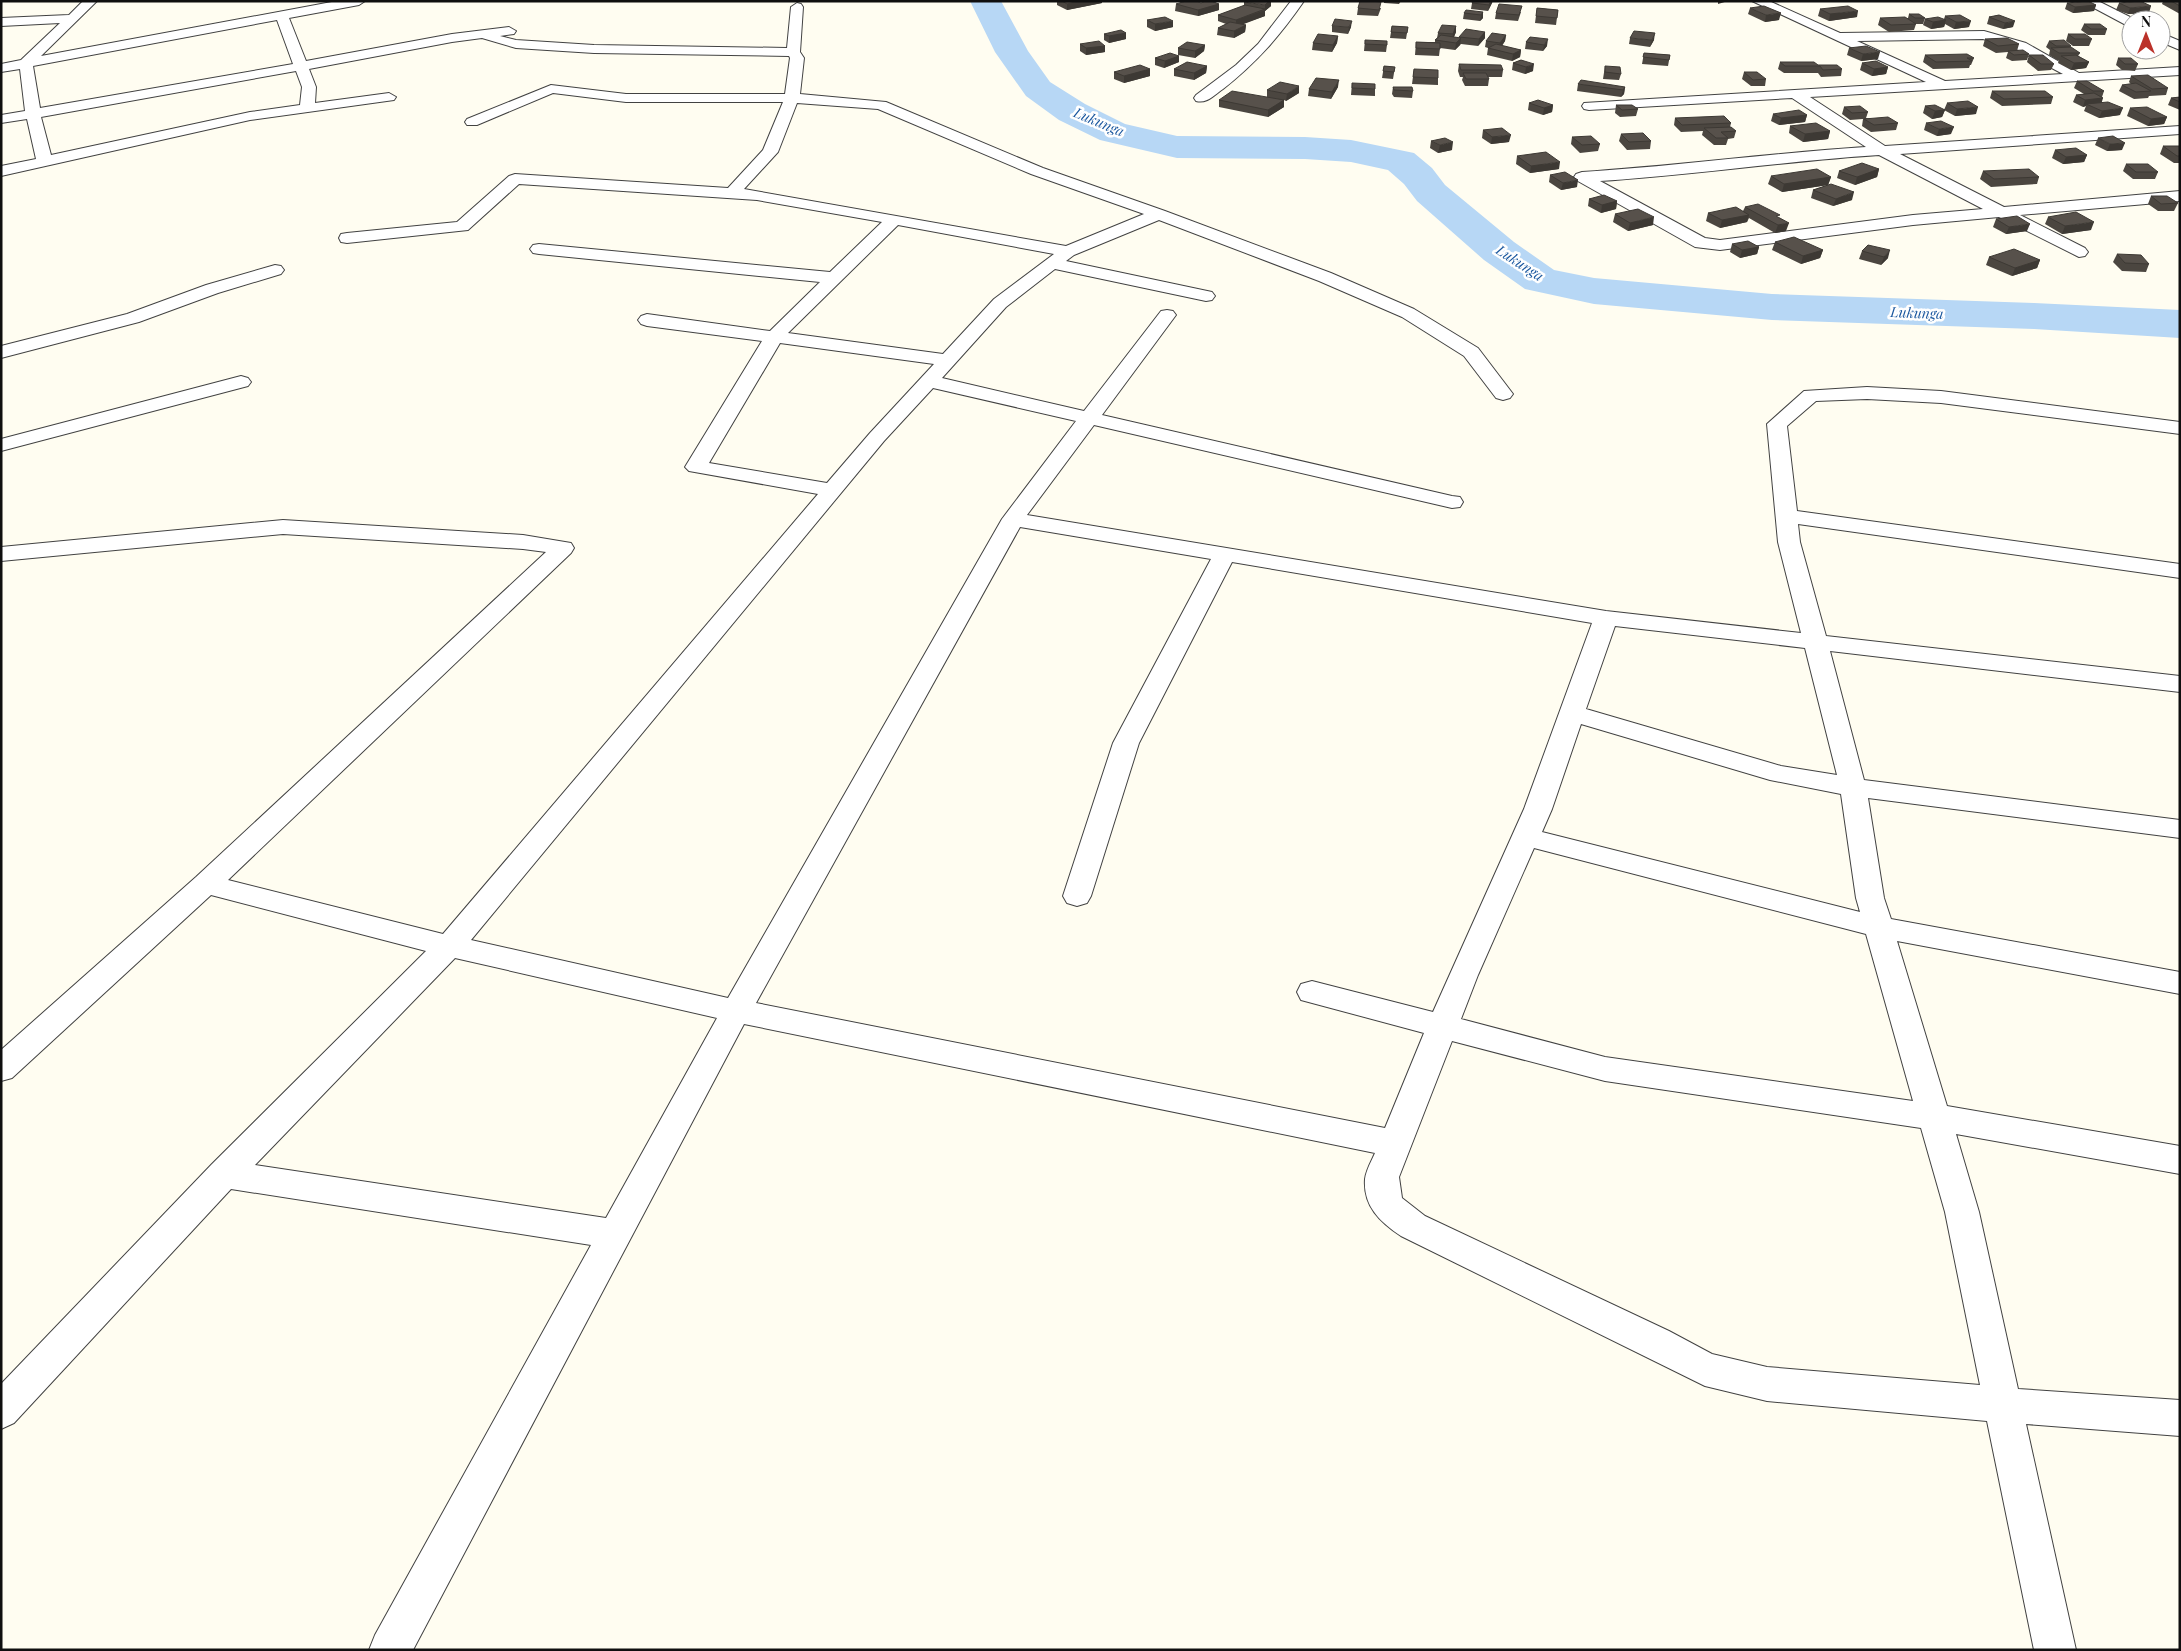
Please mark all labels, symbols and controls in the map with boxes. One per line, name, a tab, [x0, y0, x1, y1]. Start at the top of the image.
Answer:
north arrow	[2121, 10, 2171, 60]
text: N	[2141, 12, 2151, 31]
water label: Lukunga	[1070, 102, 1127, 141]
water label: Lukunga	[1492, 240, 1548, 285]
water label: Lukunga	[1889, 302, 1944, 323]

